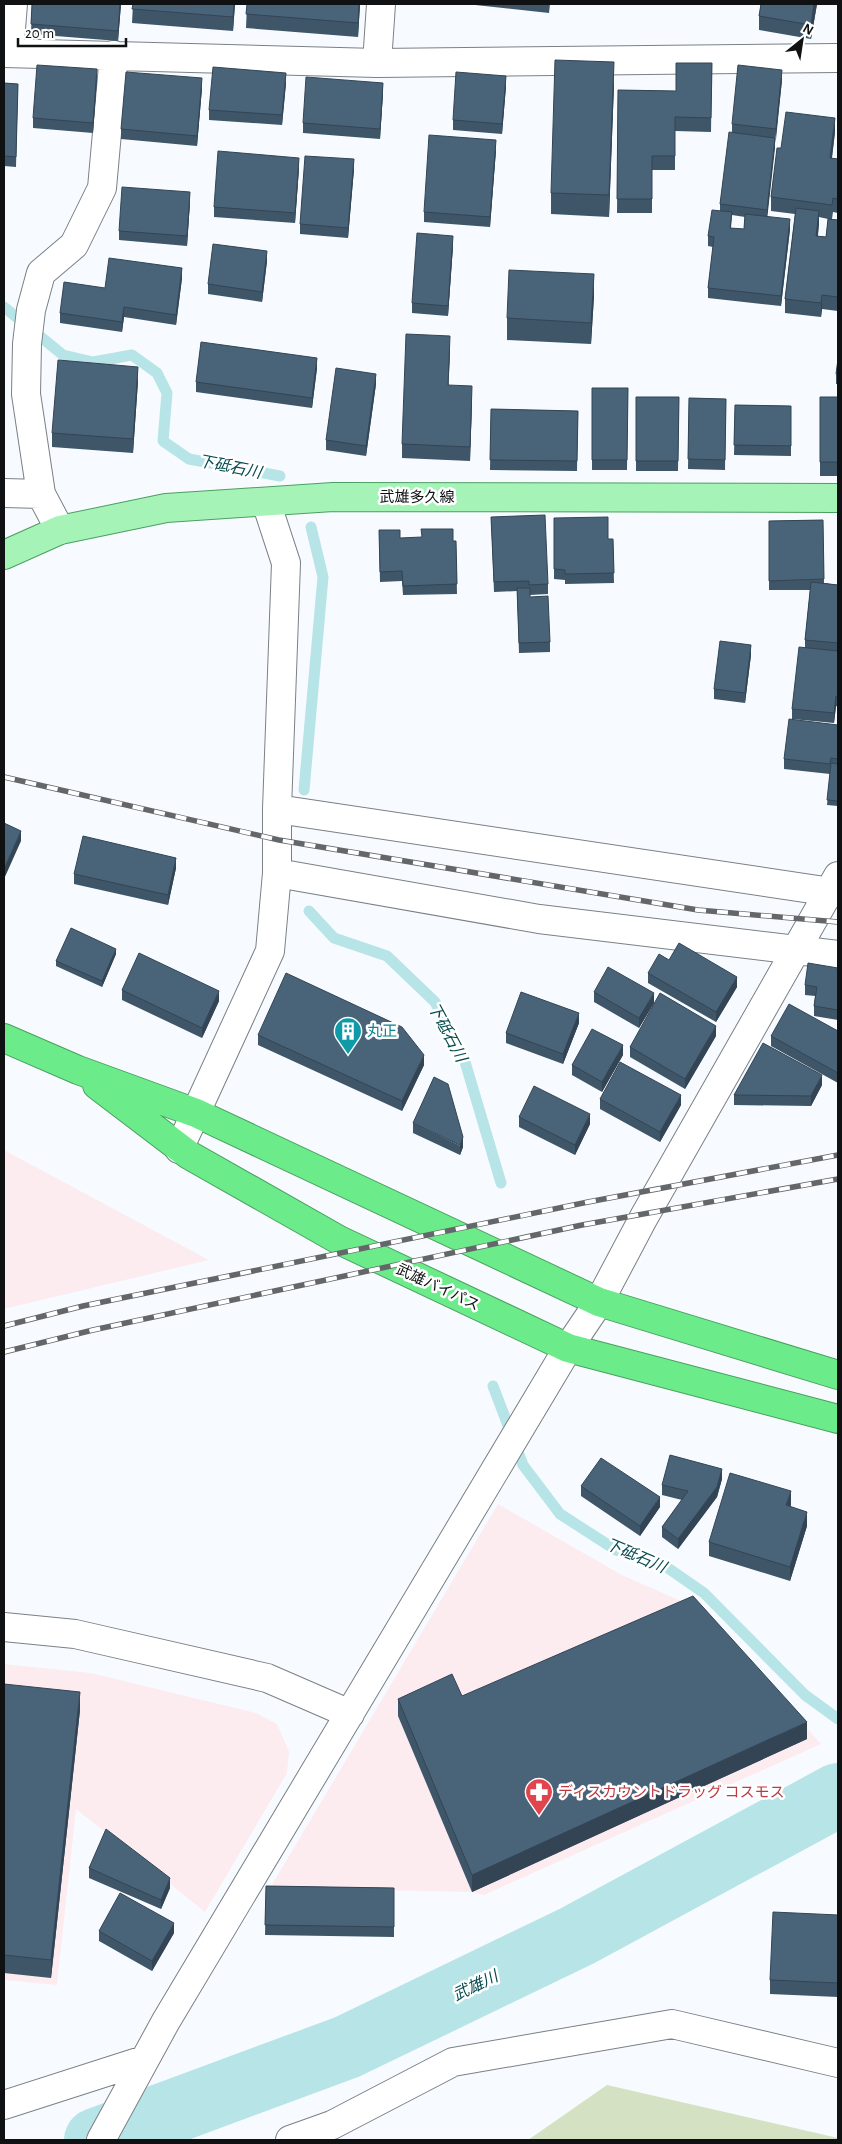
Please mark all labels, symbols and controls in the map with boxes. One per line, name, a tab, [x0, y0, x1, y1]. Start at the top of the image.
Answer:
scale bar	[18, 15, 125, 47]
north arrow	[777, 15, 827, 65]
text: N	[800, 21, 816, 38]
text: 20 m	[25, 26, 54, 41]
water label: 下砥石川	[197, 452, 265, 481]
street label: 武雄多久線	[379, 489, 455, 505]
water label: 下砥石川	[425, 1000, 471, 1066]
building icon: 丸正	[333, 1016, 363, 1055]
place label: 丸正	[367, 1023, 397, 1039]
street label: 武雄バイパス	[394, 1261, 482, 1313]
water label: 下砥石川	[603, 1535, 670, 1577]
pharmacy icon: ディスカウントドラッグ コスモス	[524, 1777, 554, 1816]
place label: ディスカウントドラッグ コスモス	[558, 1784, 784, 1800]
water label: 武雄川	[450, 1966, 502, 2004]

